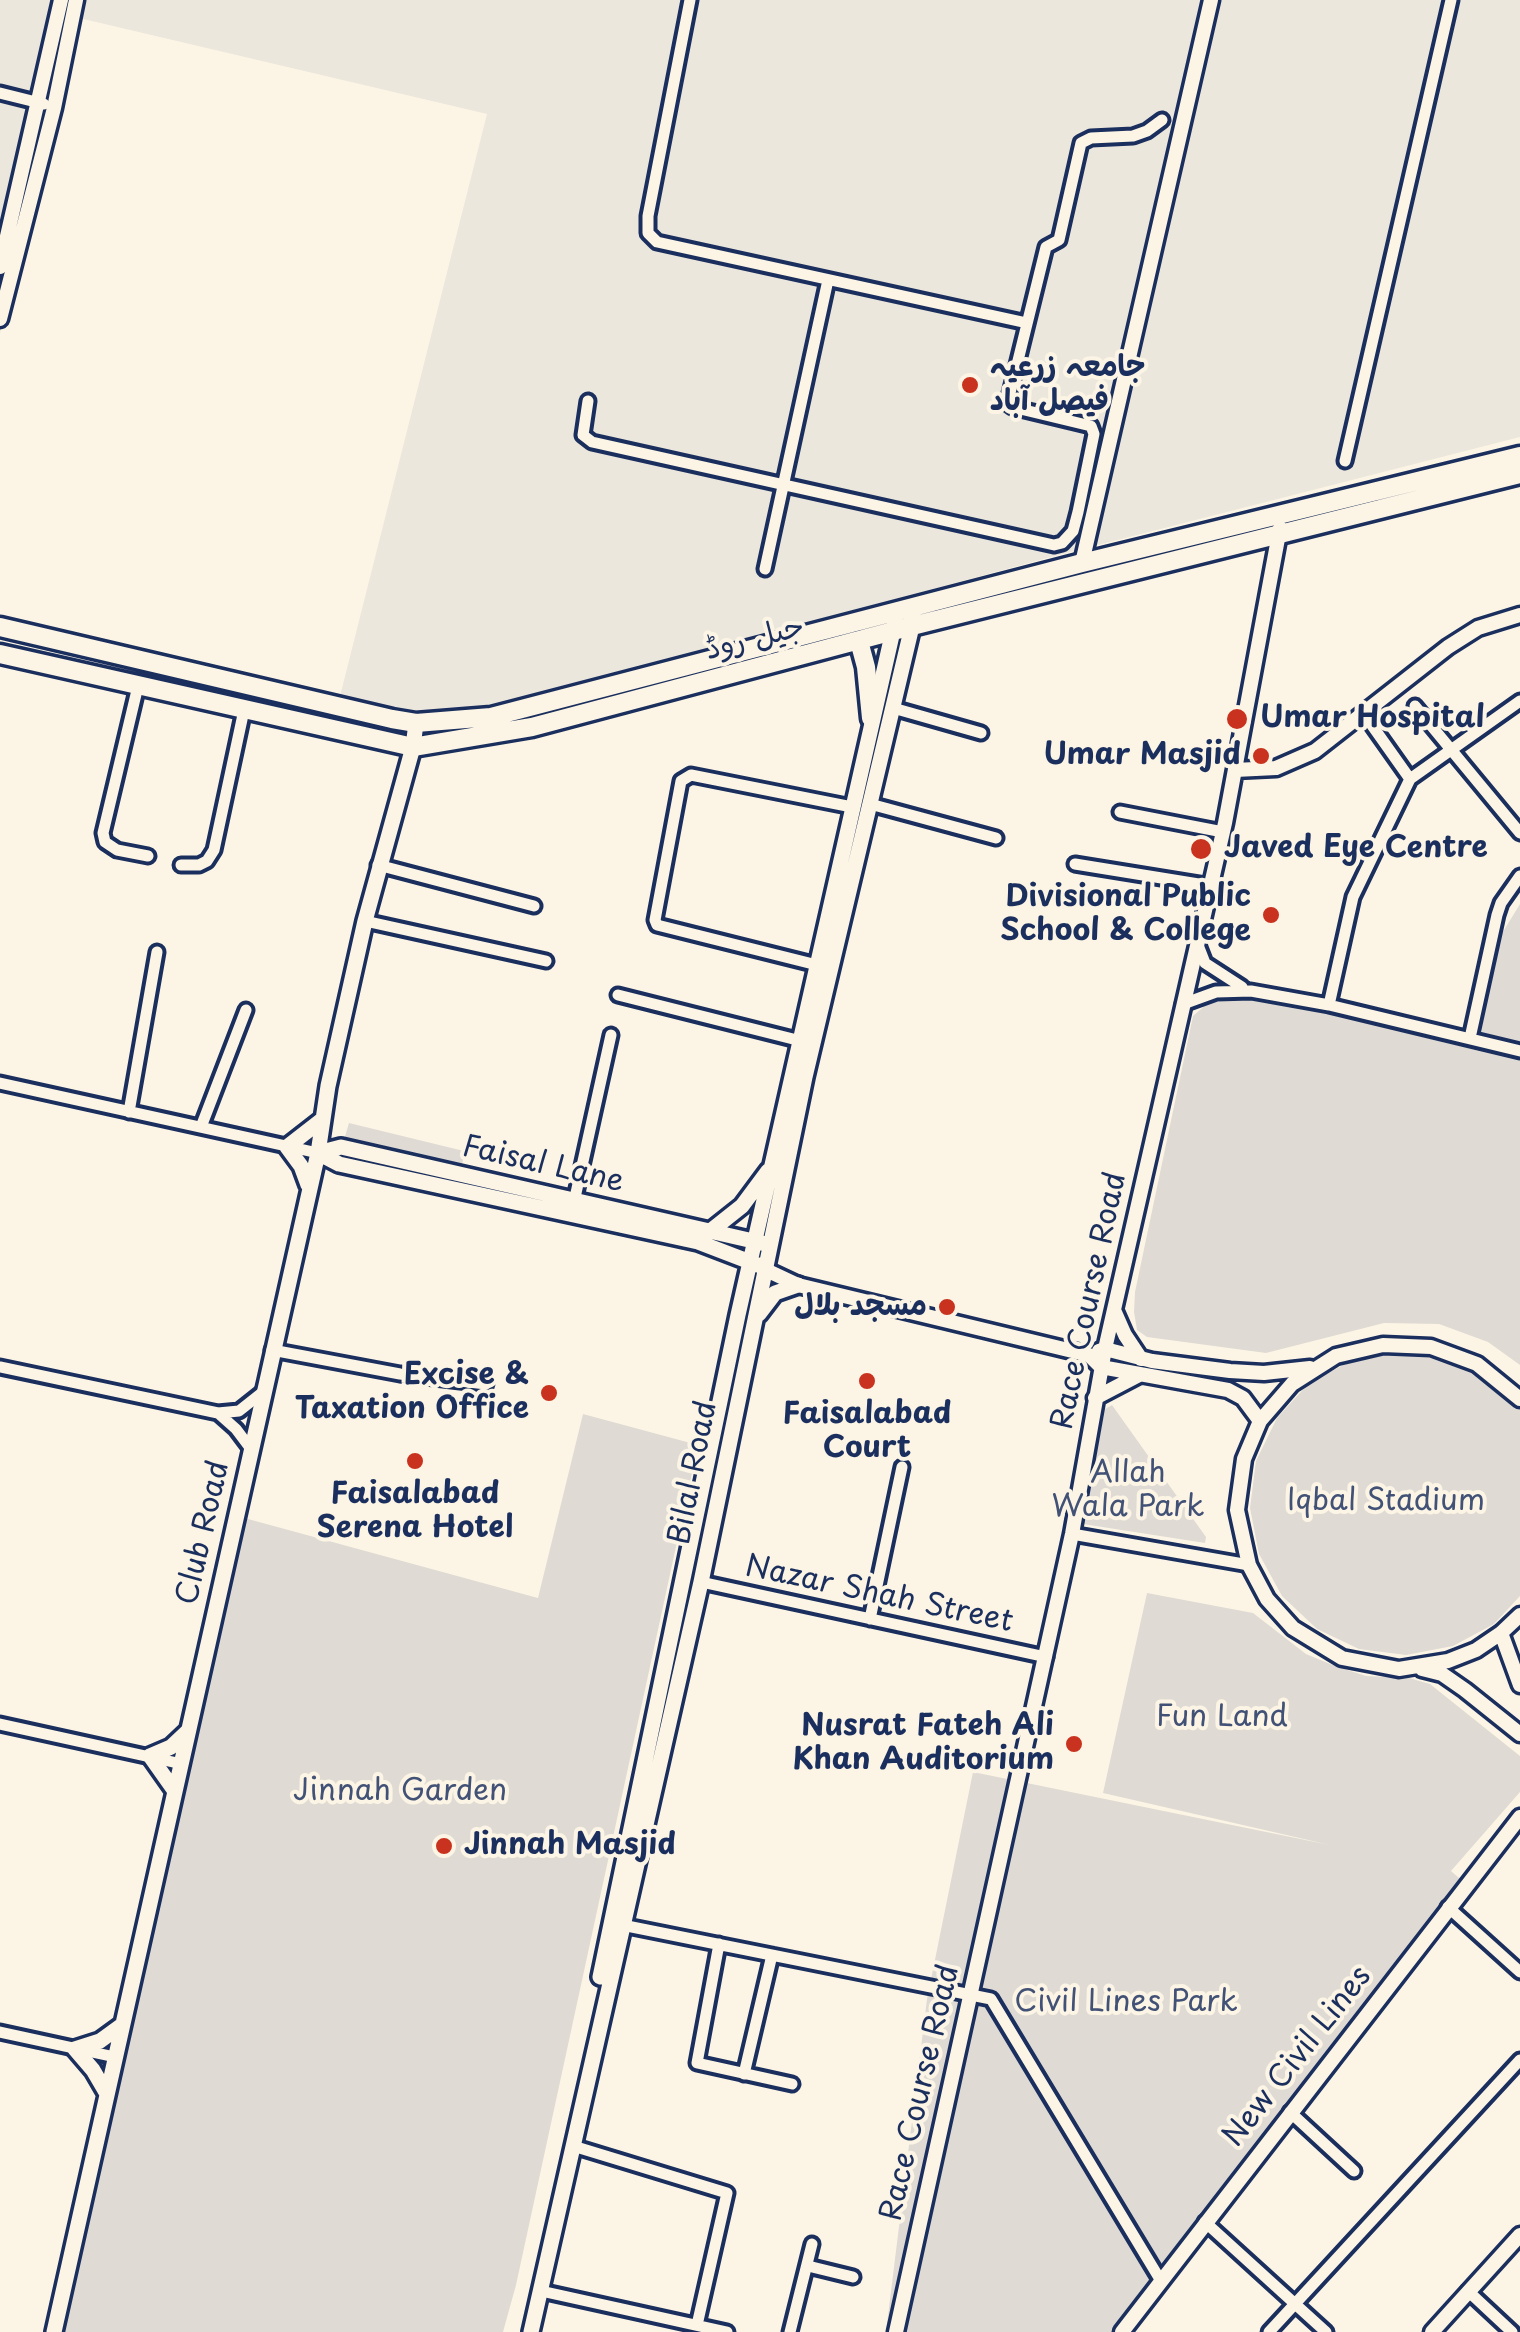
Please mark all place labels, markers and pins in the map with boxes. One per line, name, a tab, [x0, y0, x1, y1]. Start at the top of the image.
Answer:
place label: جامعہ زرعیہ فیصل آباد	[990, 350, 1145, 420]
marker: جامعہ زرعیہ فیصل آباد	[959, 374, 981, 396]
place label: Umar Hospital	[1260, 701, 1485, 737]
marker: Umar Hospital	[1224, 706, 1250, 732]
place label: Umar Masjid	[1043, 738, 1241, 774]
marker: Umar Masjid	[1250, 745, 1272, 767]
place label: Javed Eye Centre	[1224, 831, 1488, 867]
marker: Javed Eye Centre	[1188, 836, 1214, 862]
place label: Divisional Public School & College	[1000, 880, 1251, 950]
marker: Divisional Public School & College	[1260, 904, 1282, 926]
place label: مسجد بلال	[794, 1289, 927, 1325]
marker: مسجد بلال	[936, 1296, 958, 1318]
place label: Excise & Taxation Office	[295, 1358, 529, 1428]
marker: Faisalabad Court	[856, 1370, 878, 1392]
marker: Excise & Taxation Office	[538, 1382, 560, 1404]
place label: Faisalabad Court	[783, 1397, 951, 1468]
marker: Faisalabad Serena Hotel	[404, 1450, 426, 1472]
place label: Faisalabad Serena Hotel	[317, 1477, 513, 1548]
place label: Nusrat Fateh Ali Khan Auditorium	[792, 1709, 1054, 1780]
marker: Nusrat Fateh Ali Khan Auditorium	[1063, 1733, 1085, 1755]
place label: Jinnah Masjid	[464, 1828, 676, 1864]
marker: Jinnah Masjid	[433, 1835, 455, 1857]

